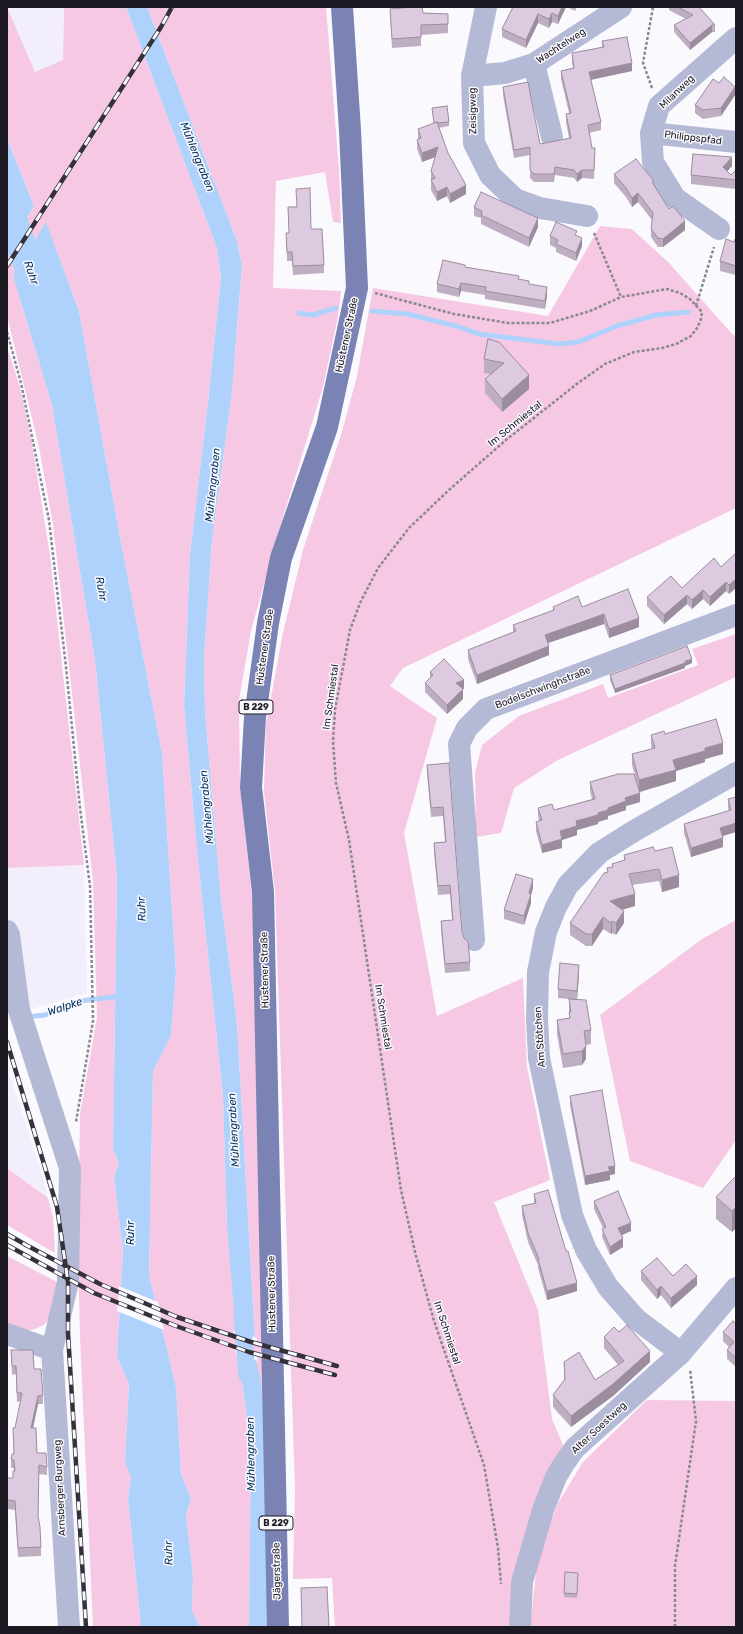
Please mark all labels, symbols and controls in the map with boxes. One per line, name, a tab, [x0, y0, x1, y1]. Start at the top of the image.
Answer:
street label: Wachtelweg	[534, 26, 588, 66]
street label: Milanweg	[657, 72, 697, 112]
street label: Zeisigweg	[467, 87, 479, 135]
water label: Mühlengraben	[177, 120, 217, 194]
street label: Philippspfad	[664, 129, 722, 147]
water label: Ruhr	[21, 259, 41, 287]
street label: Hüstener Straße	[333, 296, 361, 374]
street label: Im Schmiestal	[486, 399, 544, 449]
water label: Mühlengraben	[203, 447, 223, 523]
water label: Ruhr	[92, 576, 110, 602]
street label: Hüstener Straße	[254, 608, 276, 686]
street label: Im Schmiestal	[320, 664, 342, 730]
street label: Bodelschwinghstraße	[494, 664, 592, 712]
road number: B 229	[239, 700, 273, 714]
water label: Mühlengraben	[197, 770, 217, 844]
water label: Ruhr	[135, 896, 149, 922]
street label: Hüstener Straße	[258, 932, 272, 1008]
street label: Im Schmiestal	[372, 984, 394, 1050]
water label: Walpke	[46, 995, 84, 1019]
street label: Am Stötchen	[532, 1006, 548, 1068]
water label: Mühlengraben	[225, 1093, 243, 1167]
water label: Ruhr	[124, 1221, 138, 1245]
street label: Hüstener Straße	[265, 1256, 279, 1332]
street label: Im Schmiestal	[431, 1300, 463, 1366]
street label: Alter Soestweg	[569, 1399, 629, 1457]
water label: Mühlengraben	[244, 1417, 258, 1491]
street label: Arnsberger Burgweg	[51, 1439, 69, 1537]
road number: B 229	[259, 1516, 293, 1530]
water label: Ruhr	[162, 1540, 176, 1566]
street label: Jägerstraße	[271, 1542, 283, 1600]

